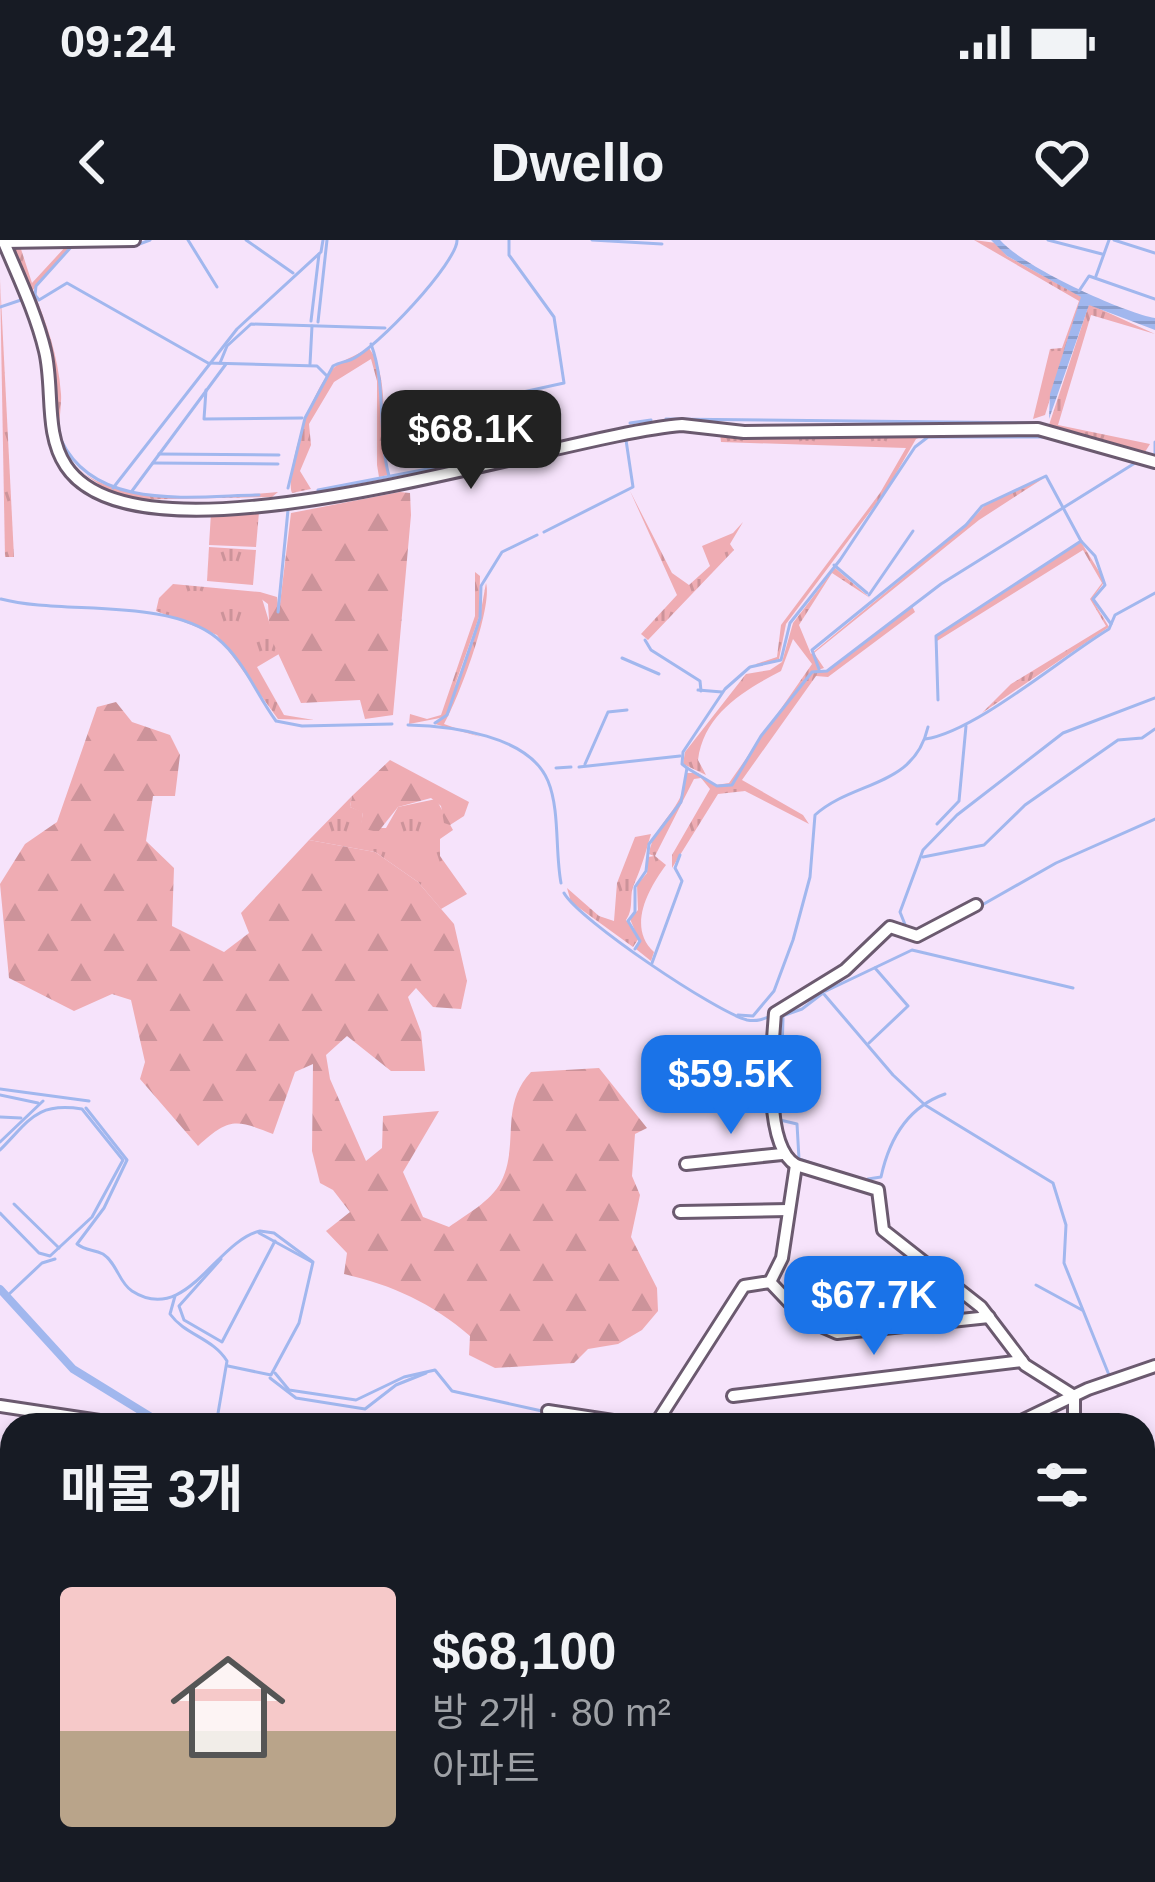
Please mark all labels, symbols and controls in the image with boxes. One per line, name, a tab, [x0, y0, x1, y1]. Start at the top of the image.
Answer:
text: 09:24	[60, 16, 175, 67]
icon: back	[60, 129, 126, 195]
icon: heart	[1029, 129, 1095, 195]
text: Dwello	[490, 132, 665, 192]
pin: $68.1K	[373, 390, 569, 492]
text: $68.1K	[408, 407, 534, 450]
pin: $59.5K	[633, 1035, 829, 1137]
text: $59.5K	[668, 1052, 794, 1095]
pin: $67.7K	[776, 1256, 972, 1358]
text: $67.7K	[811, 1273, 937, 1316]
icon: filters	[1029, 1452, 1095, 1518]
text: 매물 3개	[60, 1461, 243, 1518]
text: $68,100	[432, 1623, 616, 1680]
icon: home	[156, 1635, 300, 1779]
text: 방 2개 · 80 m²	[432, 1691, 671, 1734]
text: 아파트	[432, 1747, 540, 1790]

